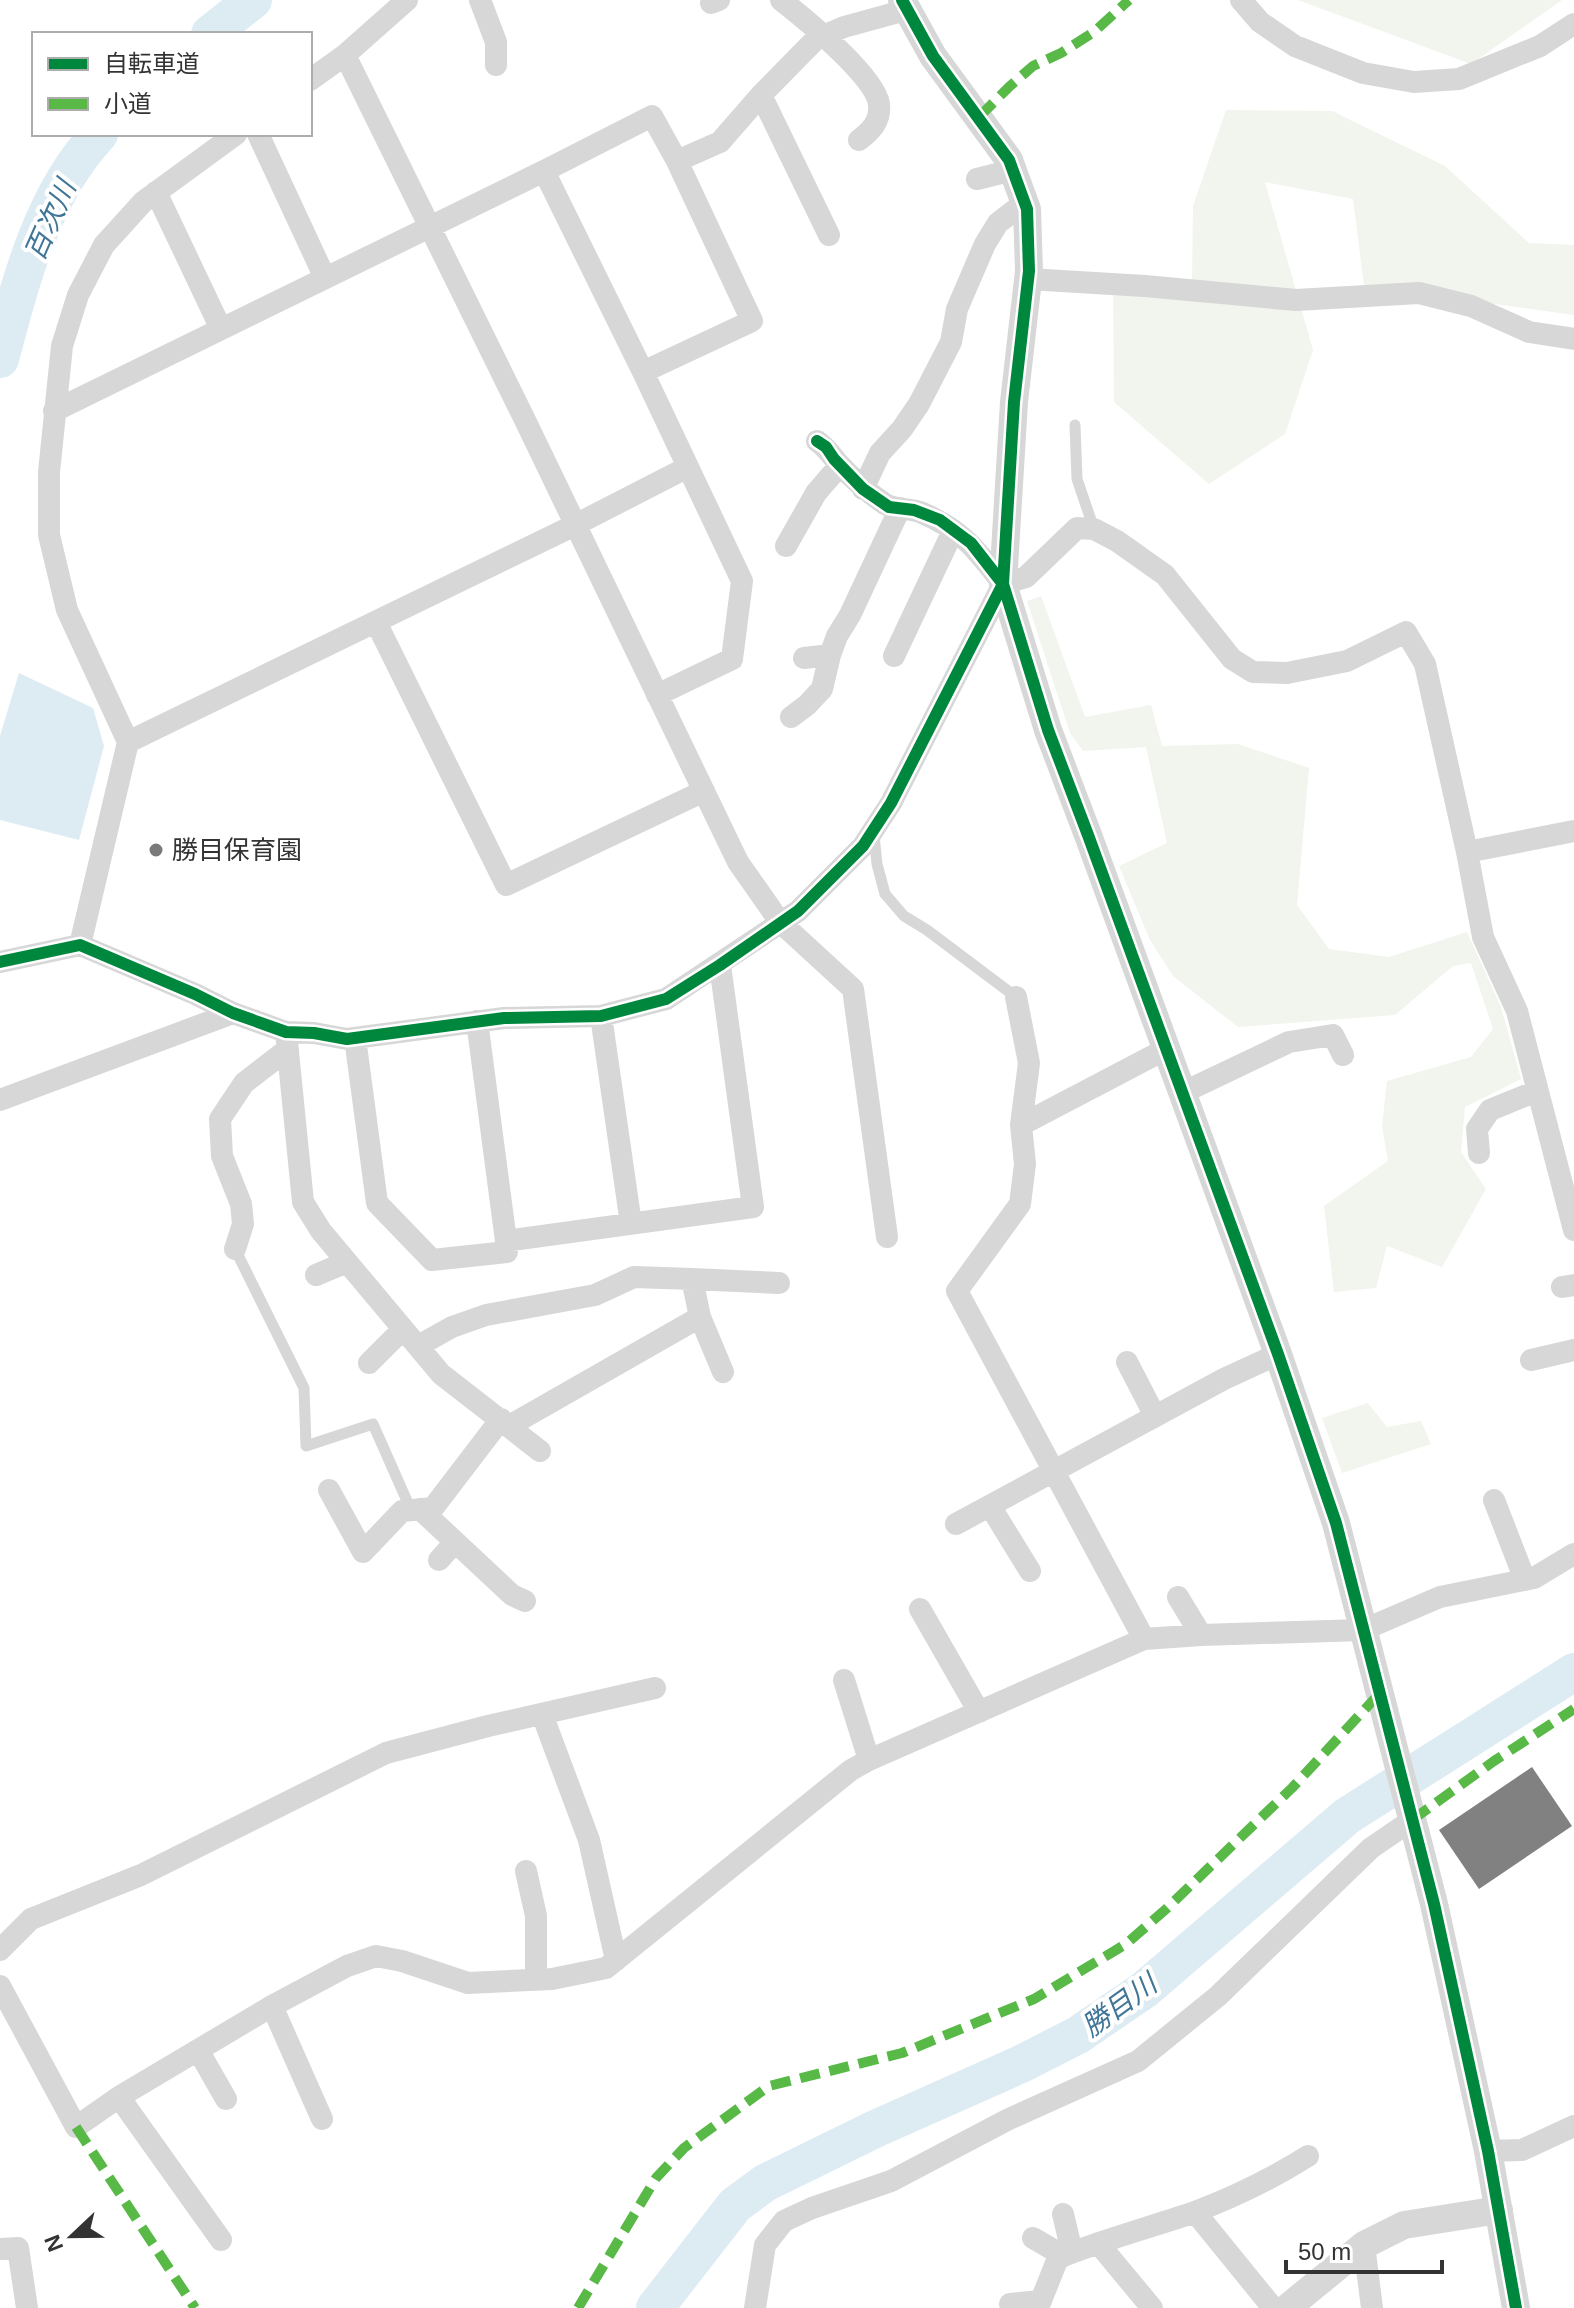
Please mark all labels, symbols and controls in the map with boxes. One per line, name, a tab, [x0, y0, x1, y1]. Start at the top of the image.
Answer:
legend	[32, 32, 312, 136]
text: 自転車道	[104, 50, 200, 77]
text: 小道	[104, 90, 152, 117]
water label: 百次川	[19, 173, 83, 265]
place label: 勝目保育園	[172, 835, 302, 865]
marker: 勝目保育園	[147, 841, 165, 859]
water label: 勝目川	[1076, 1966, 1165, 2043]
north arrow	[32, 2196, 112, 2276]
scale bar	[1286, 2224, 1442, 2274]
text: N	[39, 2231, 68, 2255]
text: 50 m	[1298, 2238, 1351, 2265]

